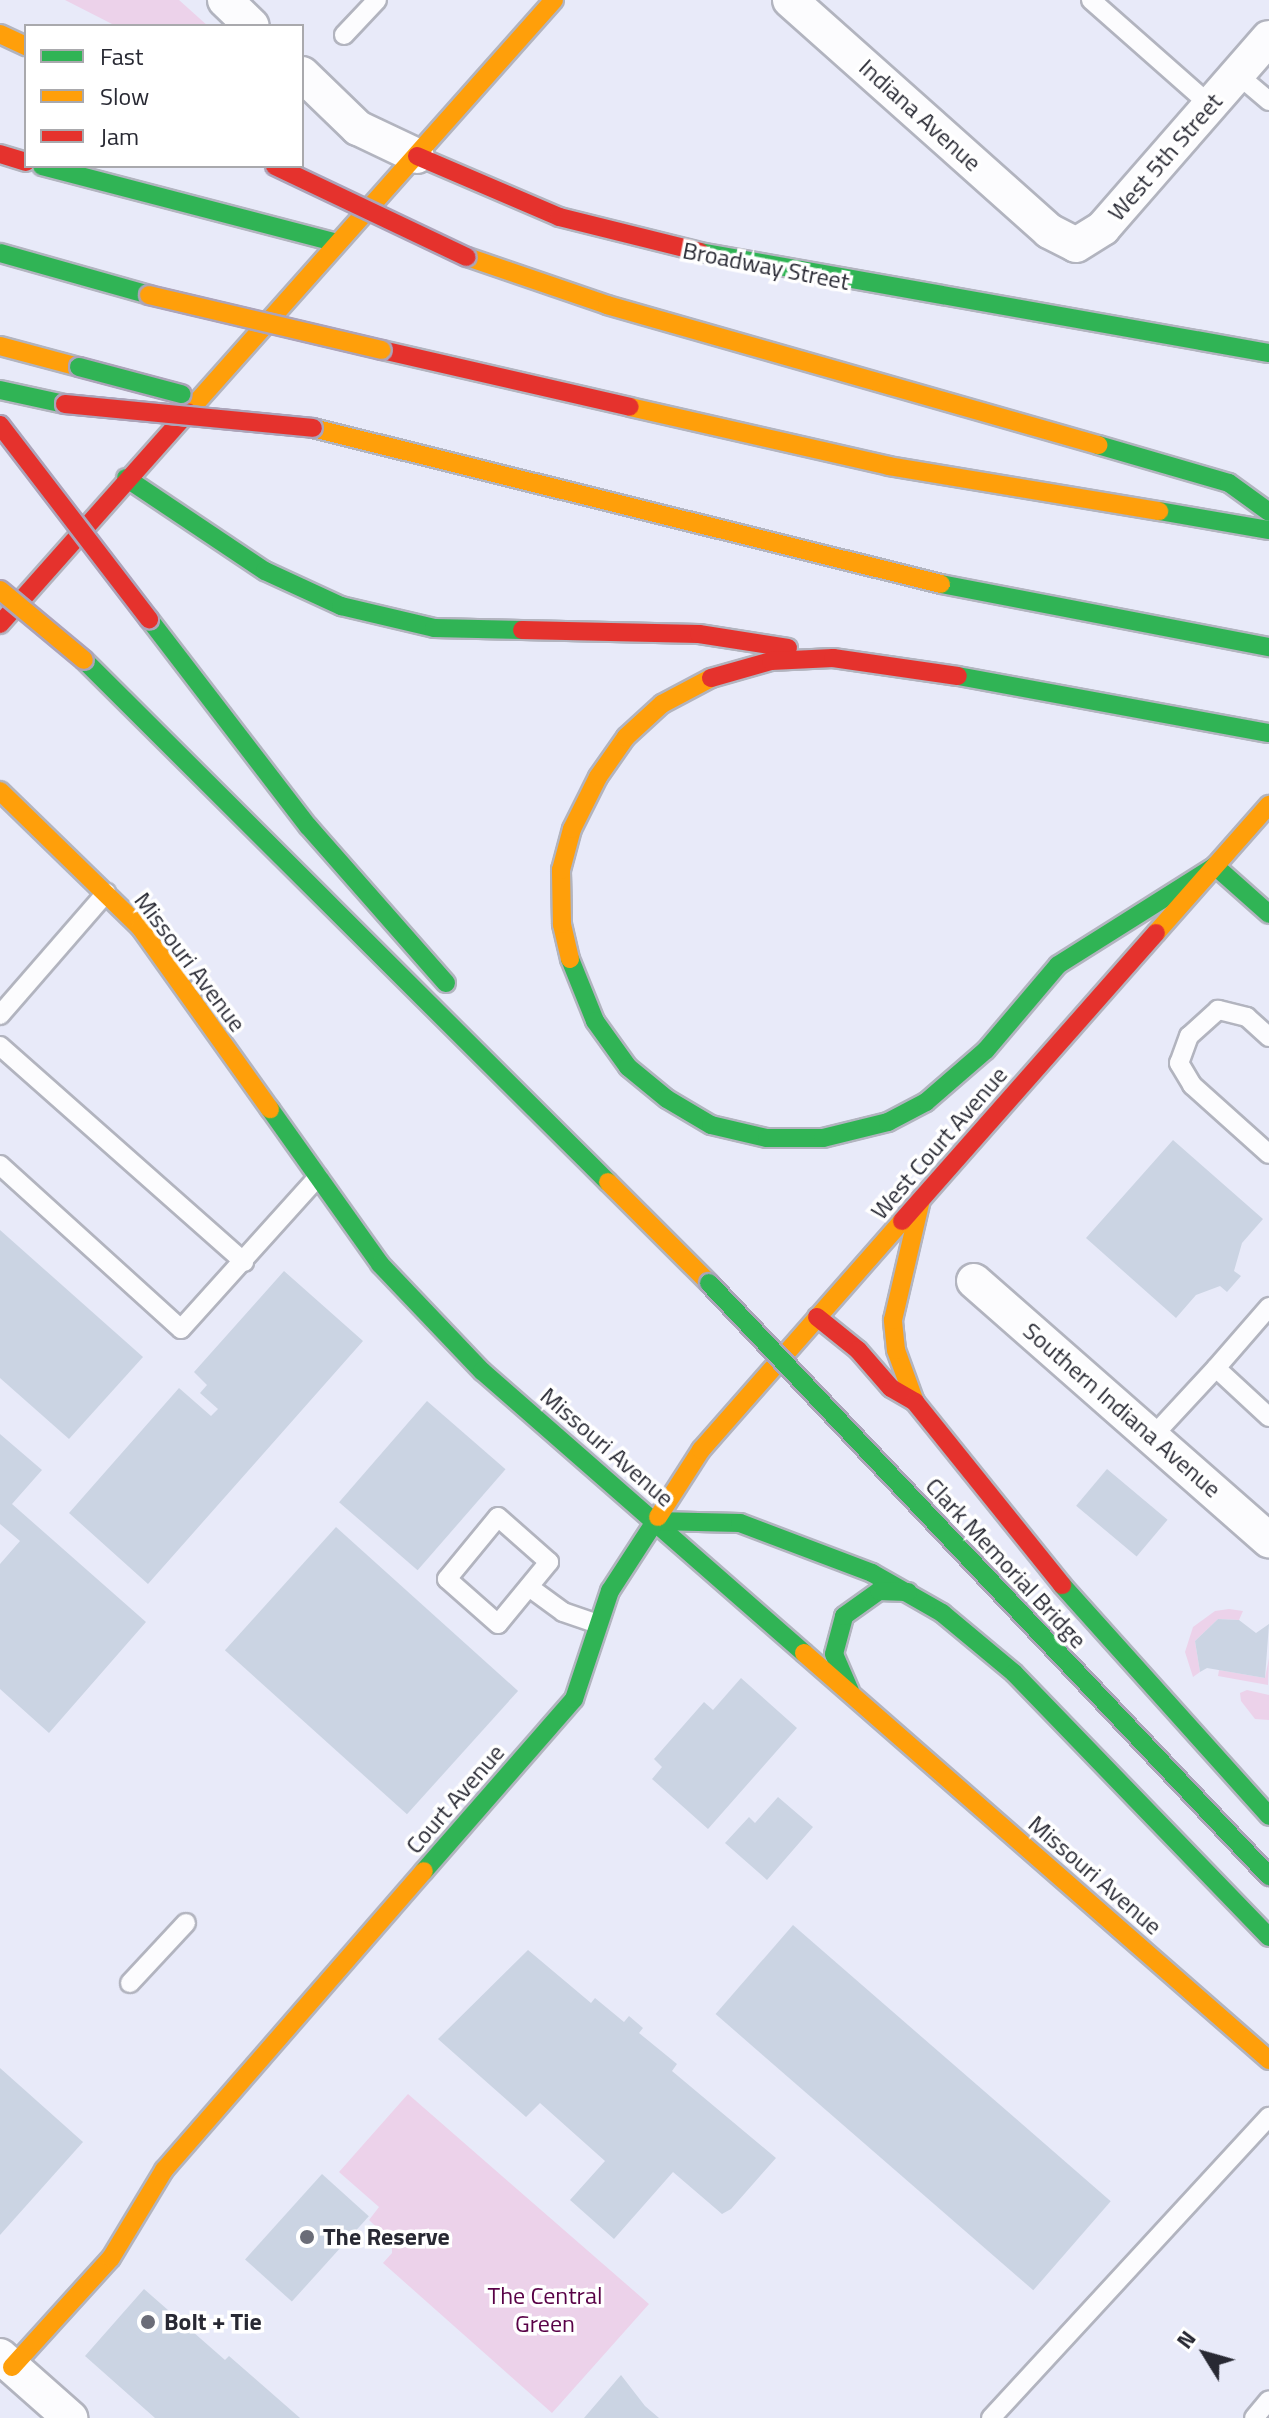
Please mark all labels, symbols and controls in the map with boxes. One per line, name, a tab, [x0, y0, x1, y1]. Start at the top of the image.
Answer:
legend	[24, 24, 304, 168]
text: Fast	[100, 38, 143, 74]
street label: Indiana Avenue	[853, 53, 987, 177]
text: Slow	[100, 78, 149, 114]
street label: West 5th Street	[1102, 87, 1228, 227]
text: Jam	[100, 118, 139, 154]
street label: Broadway Street	[680, 236, 852, 296]
street label: Missouri Avenue	[128, 887, 252, 1037]
street label: West Court Avenue	[865, 1061, 1013, 1225]
street label: Southern Indiana Avenue	[1017, 1316, 1227, 1504]
street label: Missouri Avenue	[535, 1381, 679, 1513]
street label: Clark Memorial Bridge	[920, 1472, 1092, 1654]
street label: Court Avenue	[400, 1738, 510, 1860]
street label: Missouri Avenue	[1023, 1809, 1167, 1941]
place label: The Reserve	[323, 2223, 450, 2251]
marker: The Reserve	[298, 2228, 316, 2246]
park label: The Central Green	[488, 2282, 602, 2338]
place label: Bolt + Tie	[164, 2308, 262, 2336]
marker: Bolt + Tie	[139, 2313, 157, 2331]
north arrow	[1165, 2314, 1245, 2394]
text: N	[1168, 2323, 1204, 2356]

